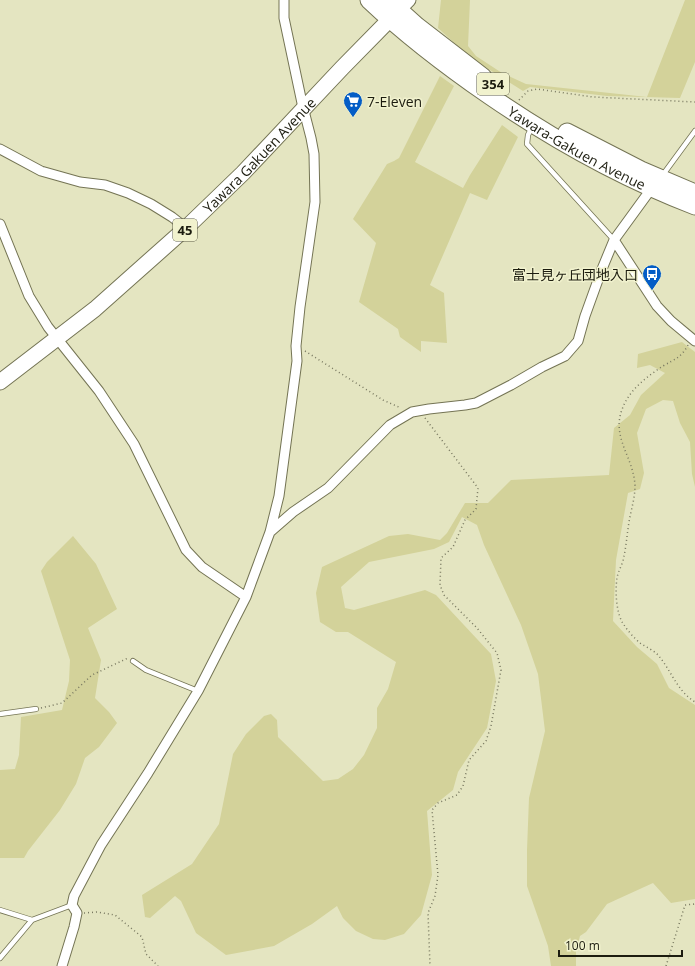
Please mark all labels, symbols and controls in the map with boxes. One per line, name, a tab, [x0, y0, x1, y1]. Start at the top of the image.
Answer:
road number: 354	[477, 73, 509, 95]
supermarket icon: 7-Eleven	[342, 90, 364, 118]
place label: 7-Eleven	[367, 92, 422, 111]
street label: Yawara Gakuen Avenue	[198, 93, 319, 217]
street label: Yawara-Gakuen Avenue	[505, 101, 649, 194]
road number: 45	[173, 219, 197, 241]
bus stop icon: 富士見ヶ丘団地入口	[641, 263, 663, 291]
place label: 富士見ヶ丘団地入口	[512, 265, 638, 284]
scale bar	[559, 932, 682, 958]
text: 100 m	[565, 937, 600, 954]

